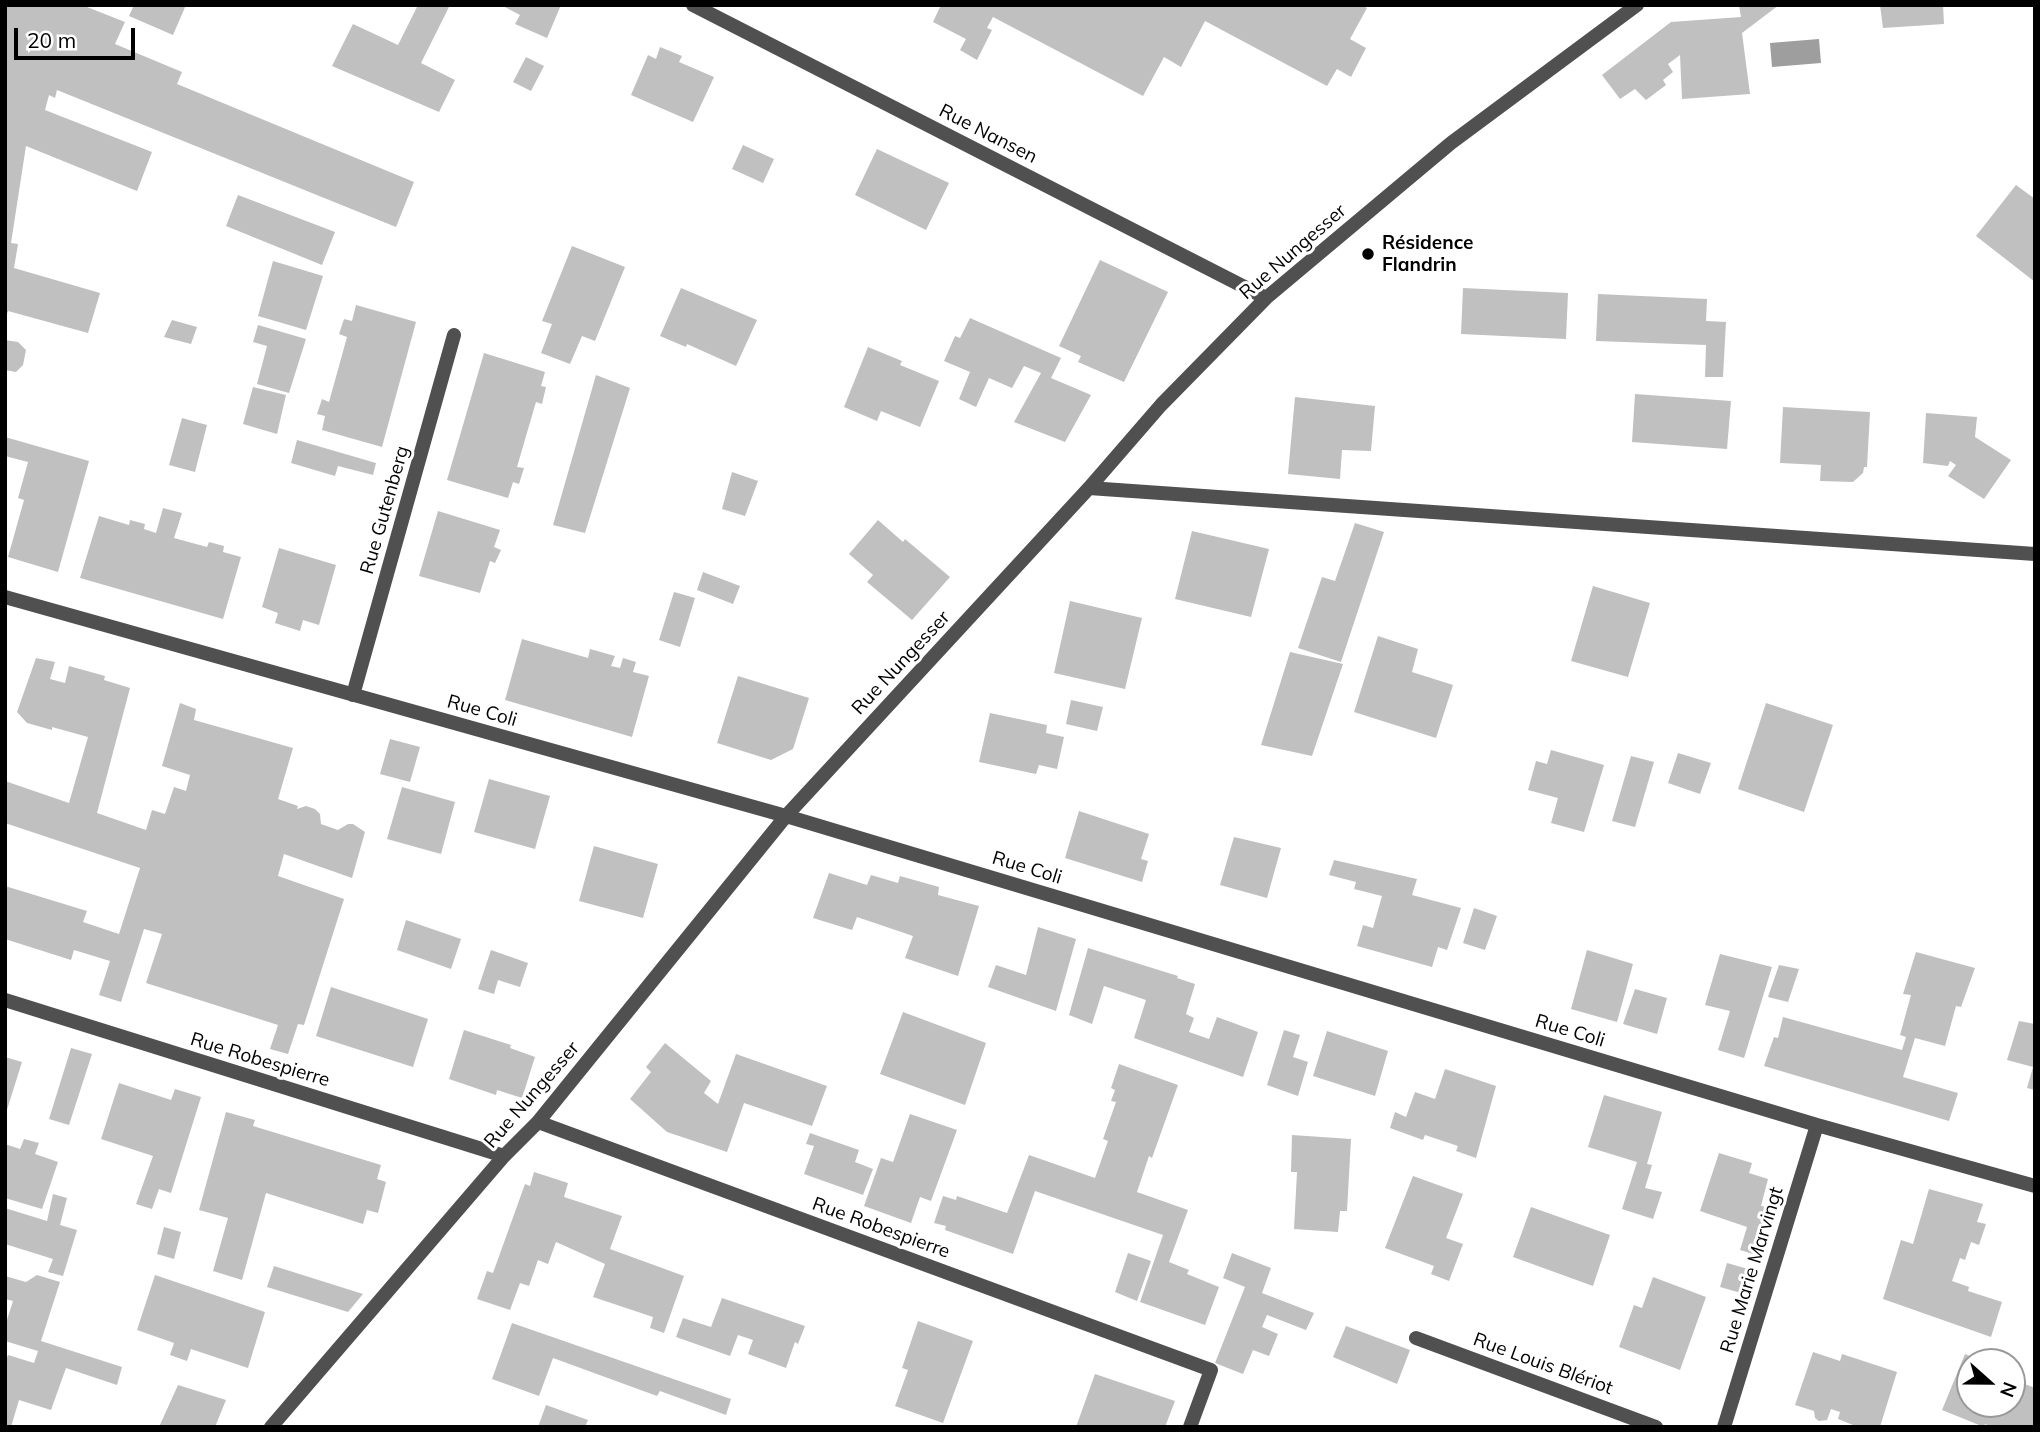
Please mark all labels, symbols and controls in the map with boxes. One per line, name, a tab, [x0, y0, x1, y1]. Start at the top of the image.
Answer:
scale bar	[18, 14, 138, 58]
text: 20 m	[27, 27, 76, 53]
street label: Rue Nansen	[935, 100, 1041, 168]
street label: Rue Nungesser	[1235, 200, 1351, 304]
place label: Résidence Flandrin	[1382, 232, 1473, 276]
marker: Résidence Flandrin	[1360, 246, 1376, 262]
street label: Rue Gutenberg	[356, 443, 414, 577]
street label: Rue Nungesser	[847, 606, 955, 720]
street label: Rue Coli	[444, 690, 520, 732]
street label: Rue Coli	[989, 847, 1065, 889]
street label: Rue Coli	[1532, 1010, 1608, 1052]
street label: Rue Robespierre	[188, 1028, 332, 1092]
street label: Rue Nungesser	[480, 1037, 584, 1153]
street label: Rue Marie Marvingt	[1716, 1184, 1788, 1356]
street label: Rue Robespierre	[809, 1193, 953, 1263]
street label: Rue Louis Blériot	[1470, 1328, 1616, 1400]
north arrow	[1956, 1348, 2026, 1418]
text: N	[1995, 1379, 2023, 1401]

